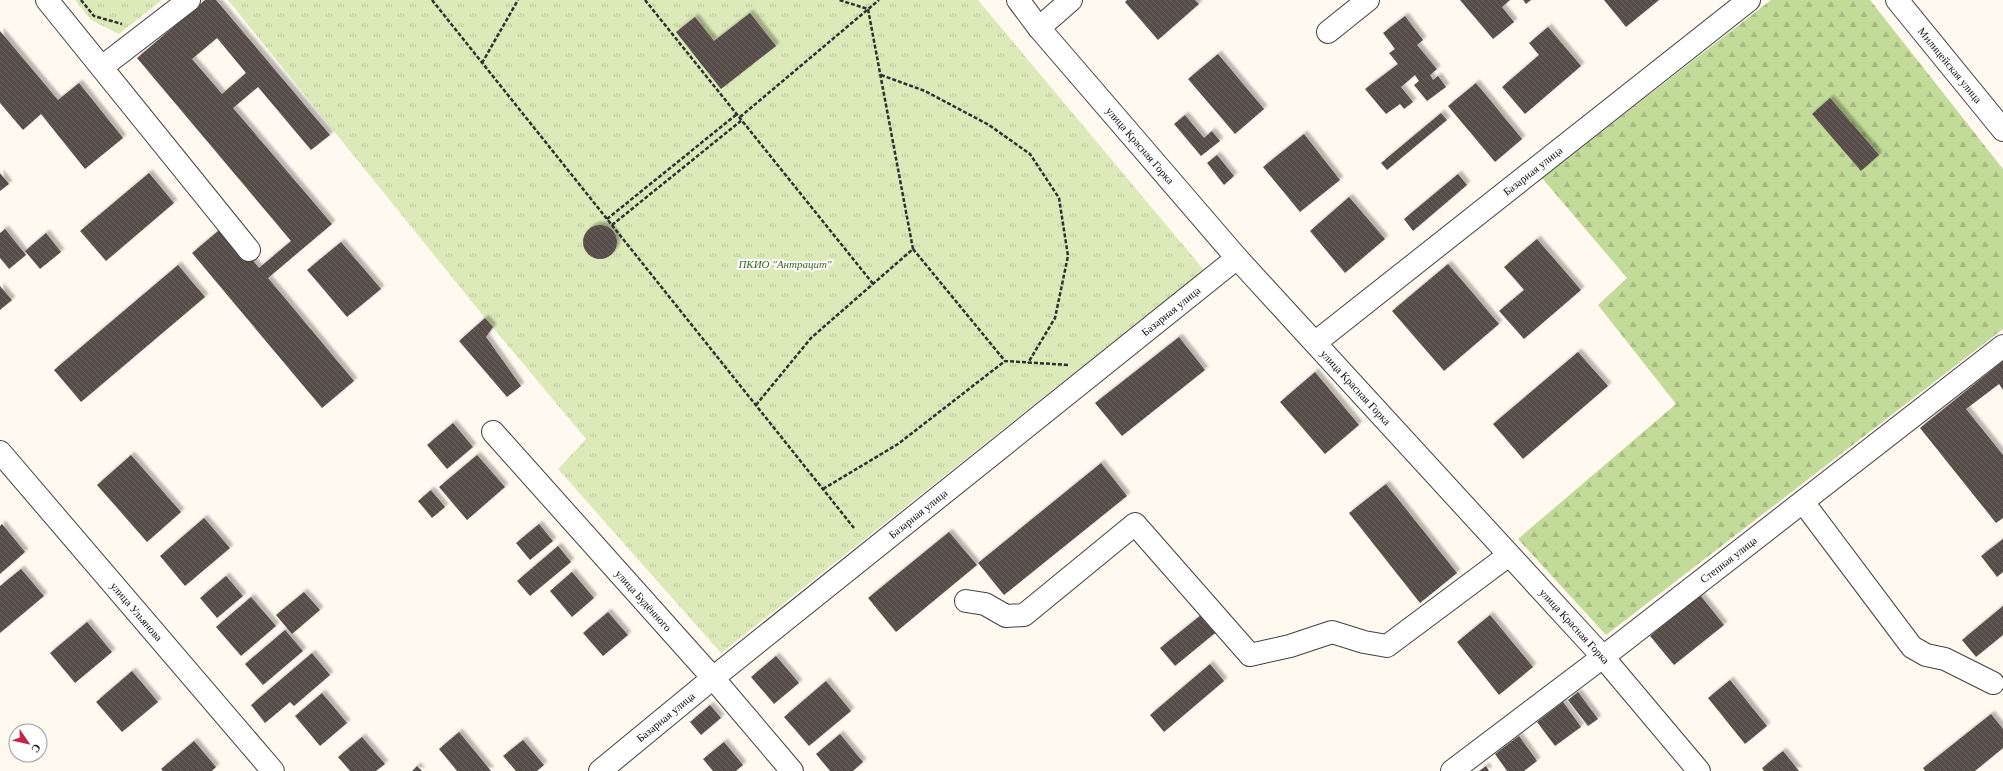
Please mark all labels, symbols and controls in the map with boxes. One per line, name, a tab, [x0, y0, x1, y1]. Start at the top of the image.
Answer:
street label: Милицейская улица	[1916, 25, 1984, 105]
street label: улица Красная Горка	[1104, 105, 1177, 186]
street label: Базарная улица	[1501, 144, 1565, 198]
park label: ПКИО "Антрацит"	[737, 258, 832, 270]
street label: Базарная улица	[1139, 284, 1203, 338]
street label: улица Красная Горка	[1318, 347, 1393, 427]
street label: Базарная улица	[886, 487, 950, 541]
street label: Степная улица	[1698, 534, 1759, 585]
street label: улица Будённого	[613, 567, 675, 634]
street label: улица Ульянова	[108, 580, 165, 643]
street label: улица Красная Горка	[1537, 586, 1612, 666]
street label: Базарная улица	[634, 689, 697, 744]
north arrow	[8, 723, 48, 763]
text: С	[29, 742, 43, 755]

